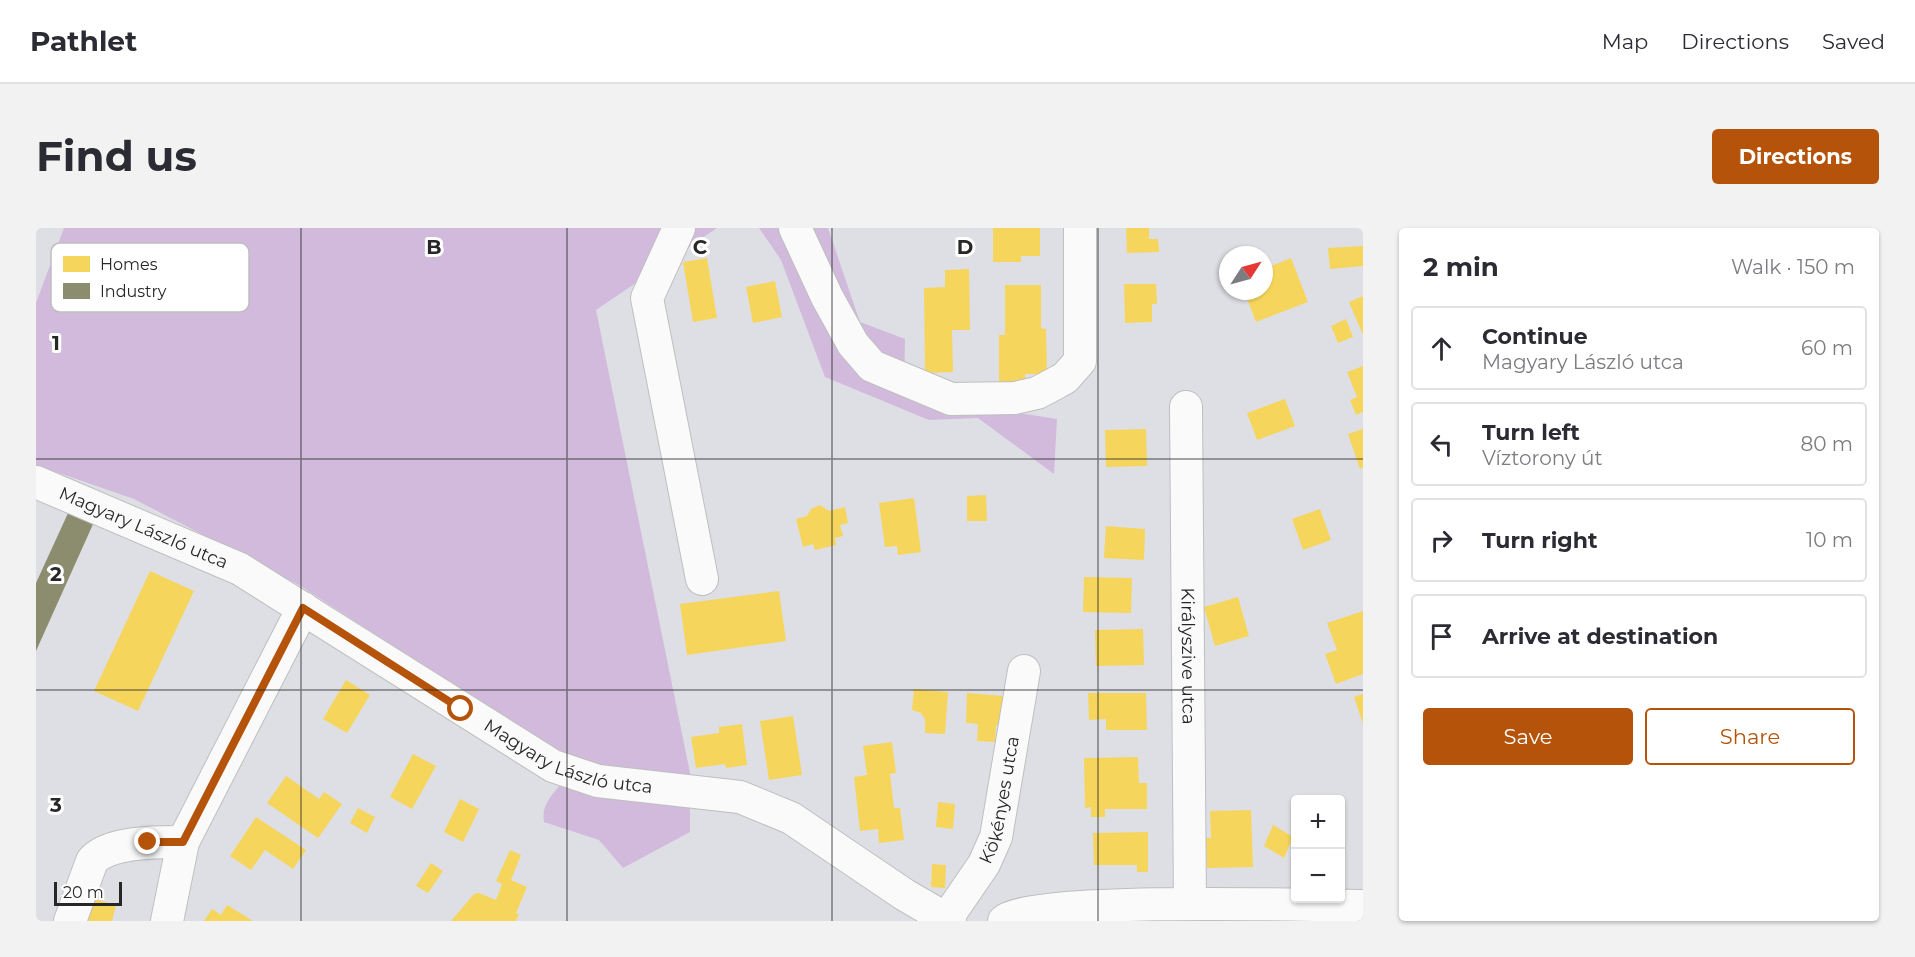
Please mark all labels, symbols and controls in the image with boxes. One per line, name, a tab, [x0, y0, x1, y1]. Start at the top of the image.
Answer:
text: Pathlet	[30, 24, 137, 58]
text: Map	[1602, 29, 1648, 54]
text: Directions	[1681, 29, 1789, 54]
text: Saved	[1822, 29, 1885, 54]
button: Directions	[1712, 129, 1879, 184]
text: Find us	[36, 130, 197, 182]
text: B	[426, 235, 442, 259]
text: C	[693, 235, 708, 259]
text: D	[957, 235, 973, 259]
legend	[51, 243, 249, 312]
north arrow	[1219, 246, 1273, 300]
text: 2 min	[1423, 251, 1499, 283]
text: Homes	[100, 255, 158, 274]
text: Walk · 150 m	[1731, 255, 1855, 279]
text: Industry	[100, 282, 167, 301]
text: Continue	[1482, 323, 1588, 350]
text: 1	[52, 331, 60, 355]
icon: ahead	[1425, 332, 1458, 365]
text: 60 m	[1801, 336, 1853, 360]
text: Magyary László utca	[1482, 350, 1684, 374]
text: Turn left	[1482, 419, 1580, 446]
icon: left	[1425, 428, 1458, 461]
text: 80 m	[1801, 432, 1853, 456]
text: Víztorony út	[1482, 446, 1603, 470]
street label: Magyary László utca	[56, 482, 231, 574]
icon: right	[1425, 524, 1458, 557]
text: Turn right	[1482, 527, 1597, 554]
text: 10 m	[1806, 528, 1853, 552]
text: 2	[50, 562, 62, 586]
street label: Királyszive utca	[1176, 587, 1200, 725]
icon: arrive	[1425, 620, 1458, 653]
text: Arrive at destination	[1482, 623, 1718, 650]
route start	[447, 695, 473, 721]
button: Save	[1423, 708, 1633, 765]
button: Share	[1645, 708, 1855, 765]
street label: Magyary László utca	[480, 714, 654, 798]
street label: Kökényes utca	[974, 734, 1024, 867]
text: 3	[49, 793, 62, 817]
map controls	[1291, 795, 1345, 903]
button: +	[1291, 795, 1345, 849]
route end	[134, 828, 160, 854]
button: −	[1291, 849, 1345, 903]
scale bar	[54, 879, 122, 906]
text: 20 m	[63, 883, 104, 902]

